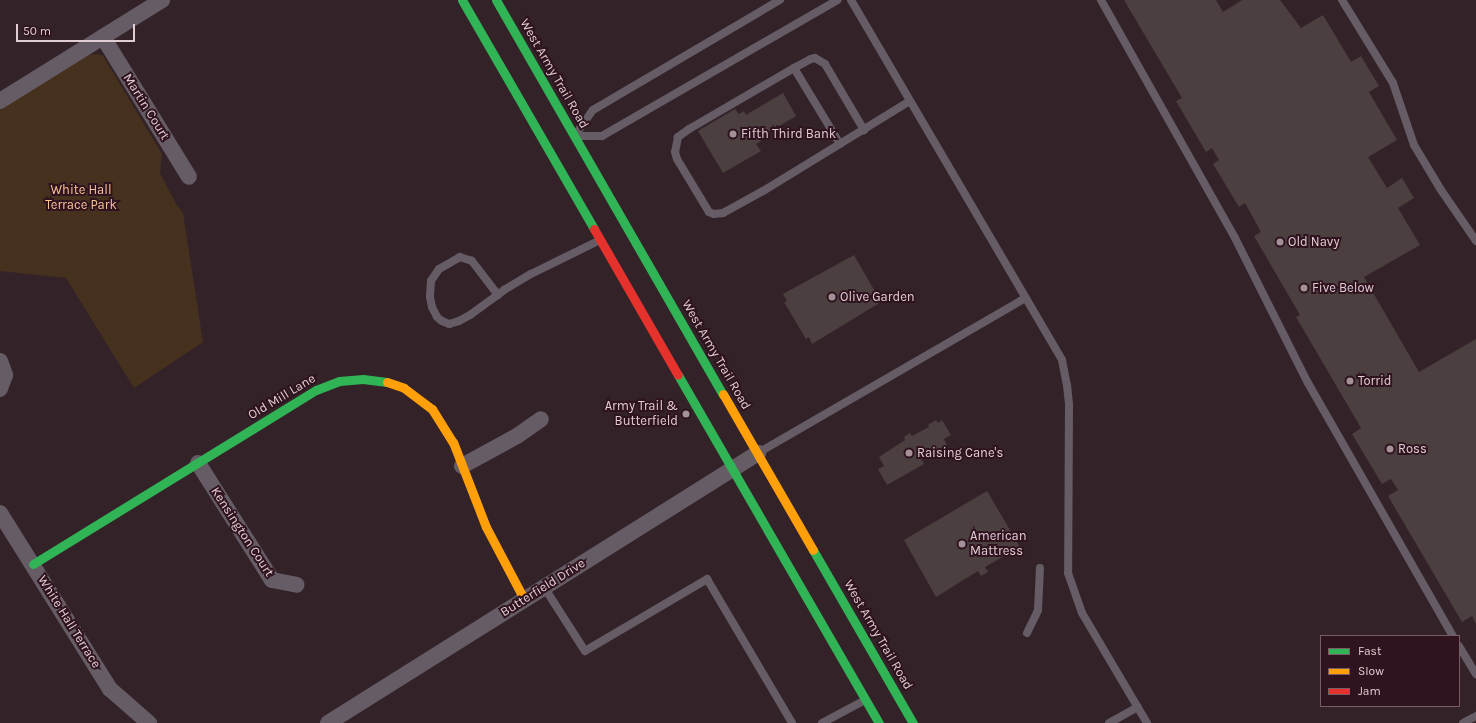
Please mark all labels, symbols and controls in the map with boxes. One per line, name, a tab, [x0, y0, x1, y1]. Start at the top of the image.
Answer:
scale bar	[18, 16, 137, 42]
street label: West Army Trail Road	[516, 16, 592, 132]
text: 50 m	[23, 24, 51, 38]
street label: Martin Court	[119, 71, 173, 143]
place label: Fifth Third Bank	[741, 126, 836, 142]
marker: Fifth Third Bank	[728, 129, 738, 139]
park label: White Hall Terrace Park	[45, 183, 117, 214]
place label: Old Navy	[1288, 234, 1339, 250]
marker: Old Navy	[1275, 237, 1285, 247]
place label: Five Below	[1312, 280, 1374, 296]
marker: Five Below	[1299, 283, 1309, 293]
place label: Olive Garden	[840, 289, 915, 305]
marker: Olive Garden	[827, 292, 837, 302]
street label: West Army Trail Road	[678, 297, 754, 413]
street label: Old Mill Lane	[245, 371, 319, 423]
place label: Torrid	[1358, 373, 1392, 389]
marker: Torrid	[1345, 376, 1355, 386]
place label: Army Trail & Butterfield	[605, 399, 678, 430]
marker: Army Trail & Butterfield	[681, 409, 691, 419]
place label: Ross	[1398, 441, 1427, 457]
marker: Ross	[1385, 444, 1395, 454]
place label: Raising Cane's	[917, 445, 1003, 461]
marker: Raising Cane's	[904, 448, 914, 458]
street label: Kensington Court	[207, 484, 277, 580]
place label: American Mattress	[970, 529, 1027, 560]
marker: American Mattress	[957, 539, 967, 549]
street label: Butterfield Drive	[498, 556, 588, 620]
street label: White Hall Terrace	[34, 573, 104, 671]
street label: West Army Trail Road	[840, 577, 916, 693]
legend	[1320, 635, 1460, 707]
text: Fast	[1358, 644, 1381, 658]
text: Slow	[1358, 664, 1384, 678]
text: Jam	[1358, 684, 1381, 698]

